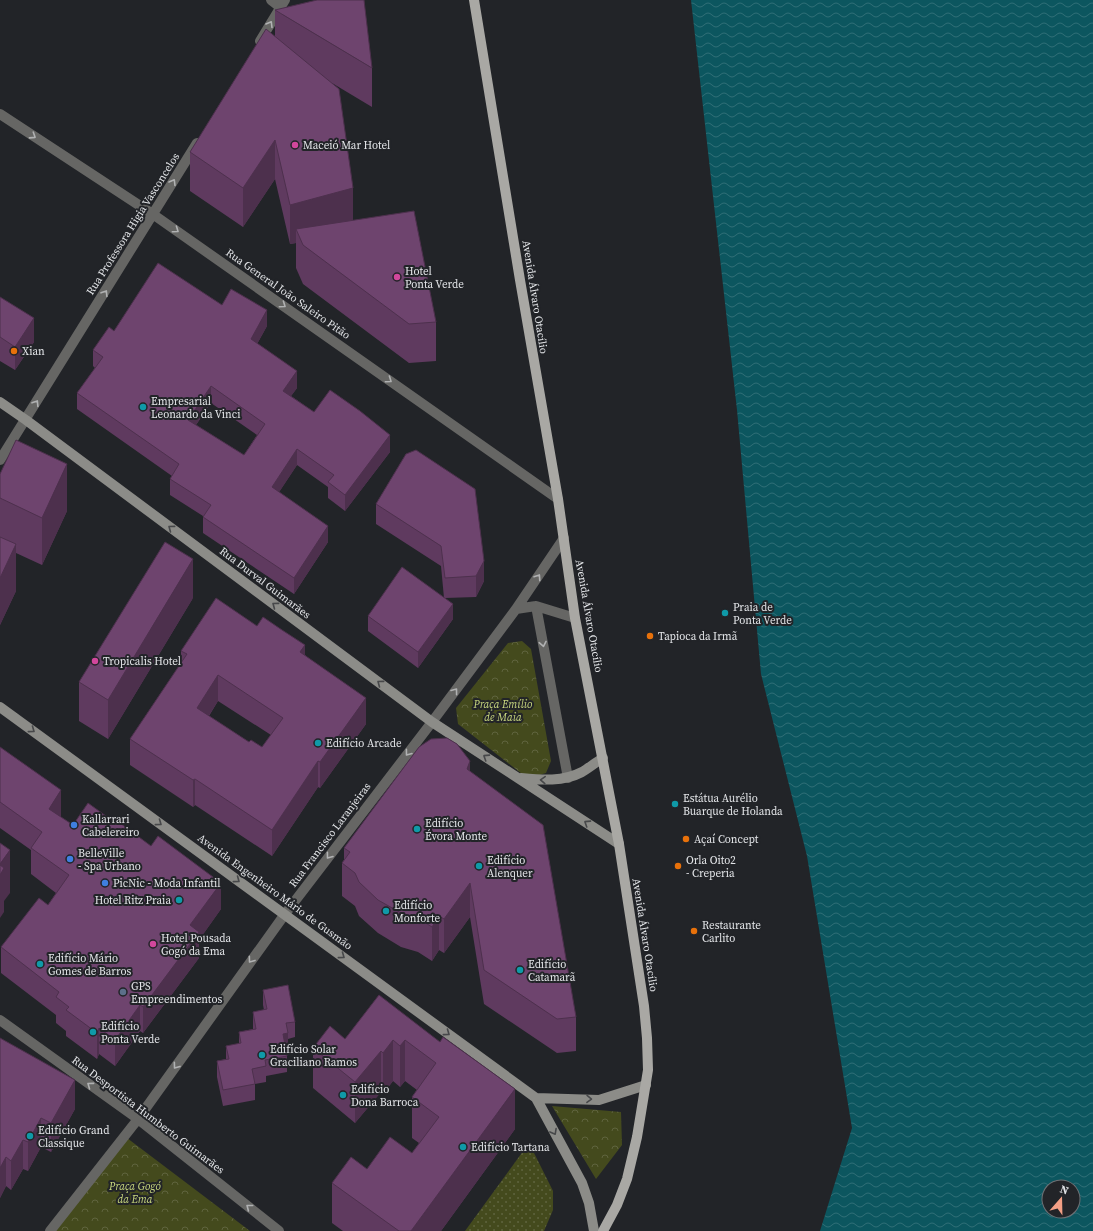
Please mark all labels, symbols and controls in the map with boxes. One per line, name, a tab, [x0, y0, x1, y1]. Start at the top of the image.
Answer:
one-way arrow	[266, 21, 273, 28]
one-way arrow	[29, 131, 36, 138]
place label: Maceió Mar Hotel	[303, 138, 390, 153]
marker: Maceió Mar Hotel	[290, 140, 300, 150]
street label: Rua Professora Higia Vasconcelos	[83, 150, 183, 298]
one-way arrow	[169, 179, 176, 186]
one-way arrow	[172, 225, 179, 233]
street label: Avenida Álvaro Otacílio	[519, 239, 551, 355]
street label: Rua General João Saleiro Pitão	[223, 245, 353, 343]
place label: Hotel Ponta Verde	[405, 264, 464, 292]
marker: Hotel Ponta Verde	[392, 272, 402, 282]
one-way arrow	[100, 290, 108, 297]
one-way arrow	[278, 300, 285, 307]
place label: Xian	[22, 344, 45, 359]
marker: Xian	[9, 346, 19, 356]
one-way arrow	[385, 375, 392, 383]
place label: Empresarial Leonardo da Vinci	[151, 394, 240, 422]
one-way arrow	[32, 400, 39, 407]
marker: Empresarial Leonardo da Vinci	[138, 402, 148, 412]
one-way arrow	[168, 525, 175, 532]
street label: Rua Durval Guimarães	[216, 544, 314, 622]
street label: Avenida Álvaro Otacílio	[572, 558, 606, 674]
one-way arrow	[533, 574, 540, 581]
place label: Praia de Ponta Verde	[733, 600, 792, 628]
one-way arrow	[273, 603, 280, 610]
marker: Praia de Ponta Verde	[720, 608, 730, 618]
place label: Tapioca da Irmã	[658, 629, 738, 644]
marker: Tapioca da Irmã	[645, 631, 655, 641]
one-way arrow	[538, 641, 547, 647]
place label: Tropicalis Hotel	[103, 654, 181, 669]
marker: Tropicalis Hotel	[90, 656, 100, 666]
one-way arrow	[377, 681, 384, 688]
one-way arrow	[450, 688, 457, 695]
park label: Praça Emílio de Maia	[473, 697, 533, 725]
one-way arrow	[27, 725, 34, 732]
place label: Edifício Arcade	[326, 736, 402, 751]
marker: Edifício Arcade	[313, 738, 323, 748]
one-way arrow	[406, 748, 413, 755]
one-way arrow	[483, 754, 490, 762]
one-way arrow	[540, 775, 546, 784]
street label: Rua Francisco Laranjeiras	[286, 779, 375, 890]
place label: Estátua Aurélio Buarque de Holanda	[683, 791, 783, 819]
marker: Estátua Aurélio Buarque de Holanda	[670, 799, 680, 809]
place label: Kallarrari Cabelereiro	[82, 812, 139, 840]
place label: Edifício Évora Monte	[425, 816, 487, 844]
one-way arrow	[155, 818, 162, 825]
marker: Kallarrari Cabelereiro	[69, 820, 79, 830]
one-way arrow	[584, 820, 591, 828]
marker: Edifício Évora Monte	[412, 824, 422, 834]
street label: Avenida Engenheiro Mário de Gusmão	[195, 831, 355, 953]
place label: Açaí Concept	[694, 832, 759, 847]
marker: Açaí Concept	[681, 834, 691, 844]
place label: BelleVille - Spa Urbano	[78, 846, 141, 874]
one-way arrow	[326, 852, 334, 859]
place label: Edifício Alenquer	[487, 853, 533, 881]
place label: Orla Oito2 - Creperia	[686, 853, 736, 881]
marker: BelleVille - Spa Urbano	[65, 854, 75, 864]
marker: Edifício Alenquer	[474, 861, 484, 871]
marker: Orla Oito2 - Creperia	[673, 861, 683, 871]
one-way arrow	[232, 875, 239, 882]
place label: PicNic - Moda Infantil	[113, 876, 220, 891]
street label: Avenida Álvaro Otacílio	[629, 877, 661, 993]
marker: PicNic - Moda Infantil	[100, 878, 110, 888]
place label: Hotel Ritz Praia	[95, 893, 171, 908]
marker: Hotel Ritz Praia	[174, 895, 184, 905]
place label: Edifício Monforte	[394, 898, 441, 926]
marker: Edifício Monforte	[381, 906, 391, 916]
place label: Restaurante Carlito	[702, 918, 761, 946]
marker: Restaurante Carlito	[689, 926, 699, 936]
place label: Hotel Pousada Gogó da Ema	[161, 931, 231, 959]
marker: Hotel Pousada Gogó da Ema	[148, 939, 158, 949]
place label: Edifício Mário Gomes de Barros	[48, 951, 132, 979]
one-way arrow	[337, 951, 344, 958]
one-way arrow	[249, 956, 256, 963]
place label: Edifício Catamarã	[528, 957, 576, 985]
marker: Edifício Mário Gomes de Barros	[35, 959, 45, 969]
marker: Edifício Catamarã	[515, 965, 525, 975]
place label: GPS Empreendimentos	[131, 979, 222, 1007]
marker: GPS Empreendimentos	[118, 987, 128, 997]
place label: Edifício Ponta Verde	[101, 1019, 160, 1047]
marker: Edifício Ponta Verde	[88, 1027, 98, 1037]
one-way arrow	[442, 1028, 449, 1035]
place label: Edifício Solar Graciliano Ramos	[270, 1042, 357, 1070]
marker: Edifício Solar Graciliano Ramos	[257, 1050, 267, 1060]
street label: Rua Desportista Humberto Guimarães	[69, 1053, 227, 1177]
one-way arrow	[173, 1062, 181, 1069]
one-way arrow	[87, 1082, 94, 1090]
place label: Edifício Dona Barroca	[351, 1082, 419, 1110]
marker: Edifício Dona Barroca	[338, 1090, 348, 1100]
one-way arrow	[586, 1095, 592, 1103]
place label: Edifício Grand Classique	[38, 1123, 110, 1151]
one-way arrow	[550, 1128, 557, 1135]
marker: Edifício Grand Classique	[25, 1131, 35, 1141]
place label: Edifício Tartana	[471, 1140, 550, 1155]
marker: Edifício Tartana	[458, 1142, 468, 1152]
park label: Praça Gogó da Ema	[108, 1179, 162, 1207]
north arrow	[1041, 1179, 1081, 1219]
text: N	[1058, 1182, 1071, 1198]
one-way arrow	[246, 1204, 253, 1211]

